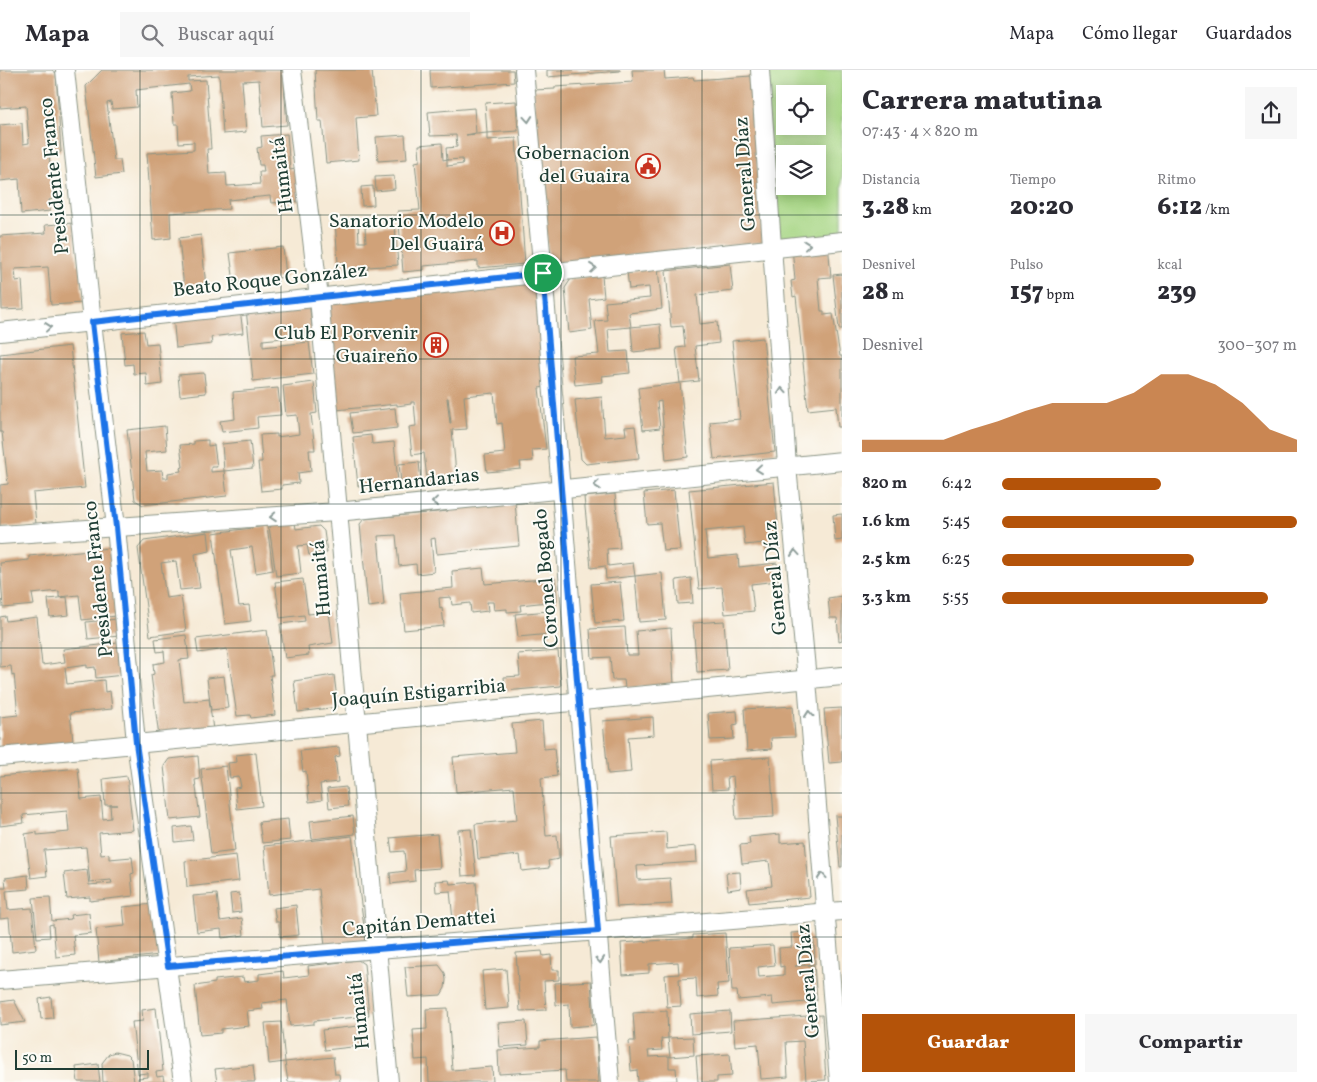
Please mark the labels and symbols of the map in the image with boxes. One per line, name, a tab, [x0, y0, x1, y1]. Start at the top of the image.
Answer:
street label: Presidente Franco	[33, 96, 77, 256]
one-way arrow	[522, 115, 533, 123]
street label: General Díaz	[728, 116, 764, 232]
street label: Humaitá	[264, 135, 302, 215]
place label: Gobernacion del Guaira	[517, 140, 630, 191]
public building icon: Gobernacion del Guaira	[635, 153, 661, 179]
place label: Sanatorio Modelo Del Guairá	[329, 208, 484, 259]
hospital icon: Sanatorio Modelo Del Guairá	[489, 220, 515, 246]
one-way arrow	[803, 240, 811, 251]
pin	[522, 252, 564, 294]
street label: Beato Roque González	[171, 257, 369, 305]
one-way arrow	[589, 263, 597, 274]
place label: Club El Porvenir Guaireño	[274, 320, 418, 371]
one-way arrow	[45, 322, 53, 333]
building icon: Club El Porvenir Guaireño	[423, 332, 449, 358]
one-way arrow	[777, 386, 788, 394]
street label: Hernandarias	[357, 462, 481, 502]
one-way arrow	[754, 463, 762, 474]
one-way arrow	[593, 479, 601, 490]
one-way arrow	[431, 496, 439, 507]
street label: Presidente Franco	[77, 499, 121, 659]
street label: Coronel Bogado	[527, 507, 567, 649]
one-way arrow	[269, 511, 277, 522]
street label: General Díaz	[757, 520, 795, 636]
street label: Humaitá	[305, 538, 339, 618]
one-way arrow	[790, 548, 801, 556]
street label: Joaquín Estigarribia	[331, 672, 507, 716]
one-way arrow	[804, 710, 815, 718]
one-way arrow	[817, 872, 828, 880]
street label: Capitán Demattei	[341, 903, 497, 945]
street label: General Díaz	[790, 923, 828, 1039]
one-way arrow	[594, 957, 605, 965]
street label: Humaitá	[342, 971, 378, 1051]
scale bar	[15, 1047, 149, 1070]

